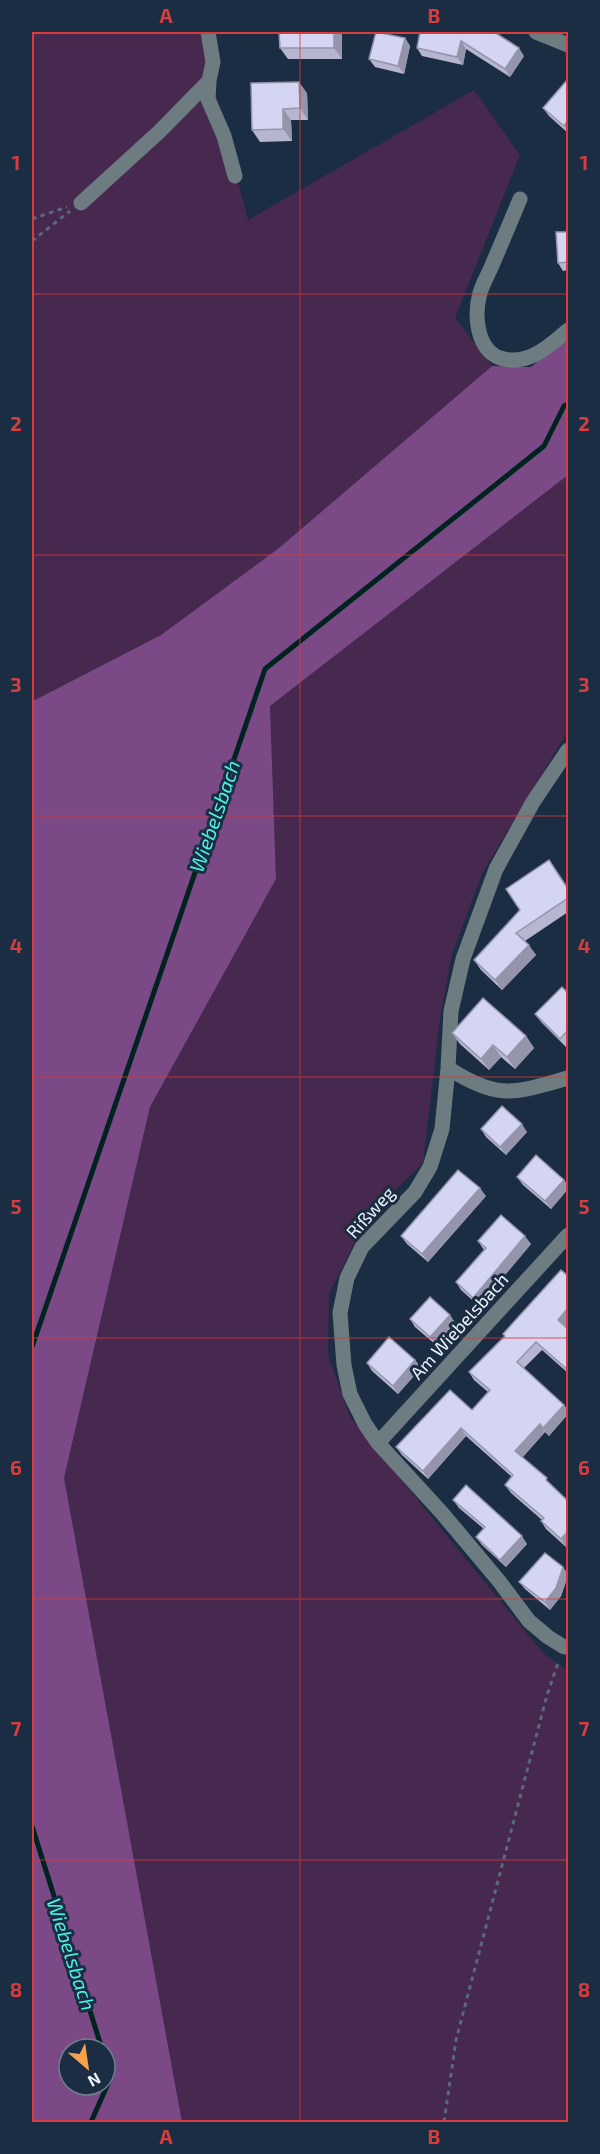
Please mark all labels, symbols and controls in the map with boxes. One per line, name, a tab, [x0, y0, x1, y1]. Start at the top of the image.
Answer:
text: A	[159, 3, 173, 27]
text: B	[428, 3, 440, 27]
text: 1	[12, 150, 20, 174]
text: 1	[580, 150, 588, 174]
text: 2	[10, 411, 22, 435]
text: 2	[578, 411, 590, 435]
text: 3	[10, 672, 22, 696]
text: 3	[578, 672, 590, 696]
water label: Wiebelsbach	[184, 757, 244, 875]
text: 4	[10, 933, 23, 957]
text: 4	[578, 933, 591, 957]
street label: Rißweg	[341, 1182, 399, 1242]
text: 5	[10, 1194, 22, 1218]
text: 5	[578, 1194, 590, 1218]
street label: Am Wiebelsbach	[405, 1268, 513, 1384]
text: 6	[10, 1455, 22, 1479]
text: 6	[578, 1455, 590, 1479]
text: 7	[11, 1716, 22, 1740]
text: 7	[579, 1716, 590, 1740]
water label: Wiebelsbach	[43, 1895, 101, 2013]
text: 8	[10, 1977, 22, 2001]
text: 8	[578, 1977, 590, 2001]
north arrow	[57, 2037, 117, 2097]
text: N	[85, 2069, 104, 2092]
text: A	[159, 2124, 173, 2148]
text: B	[428, 2124, 440, 2148]

